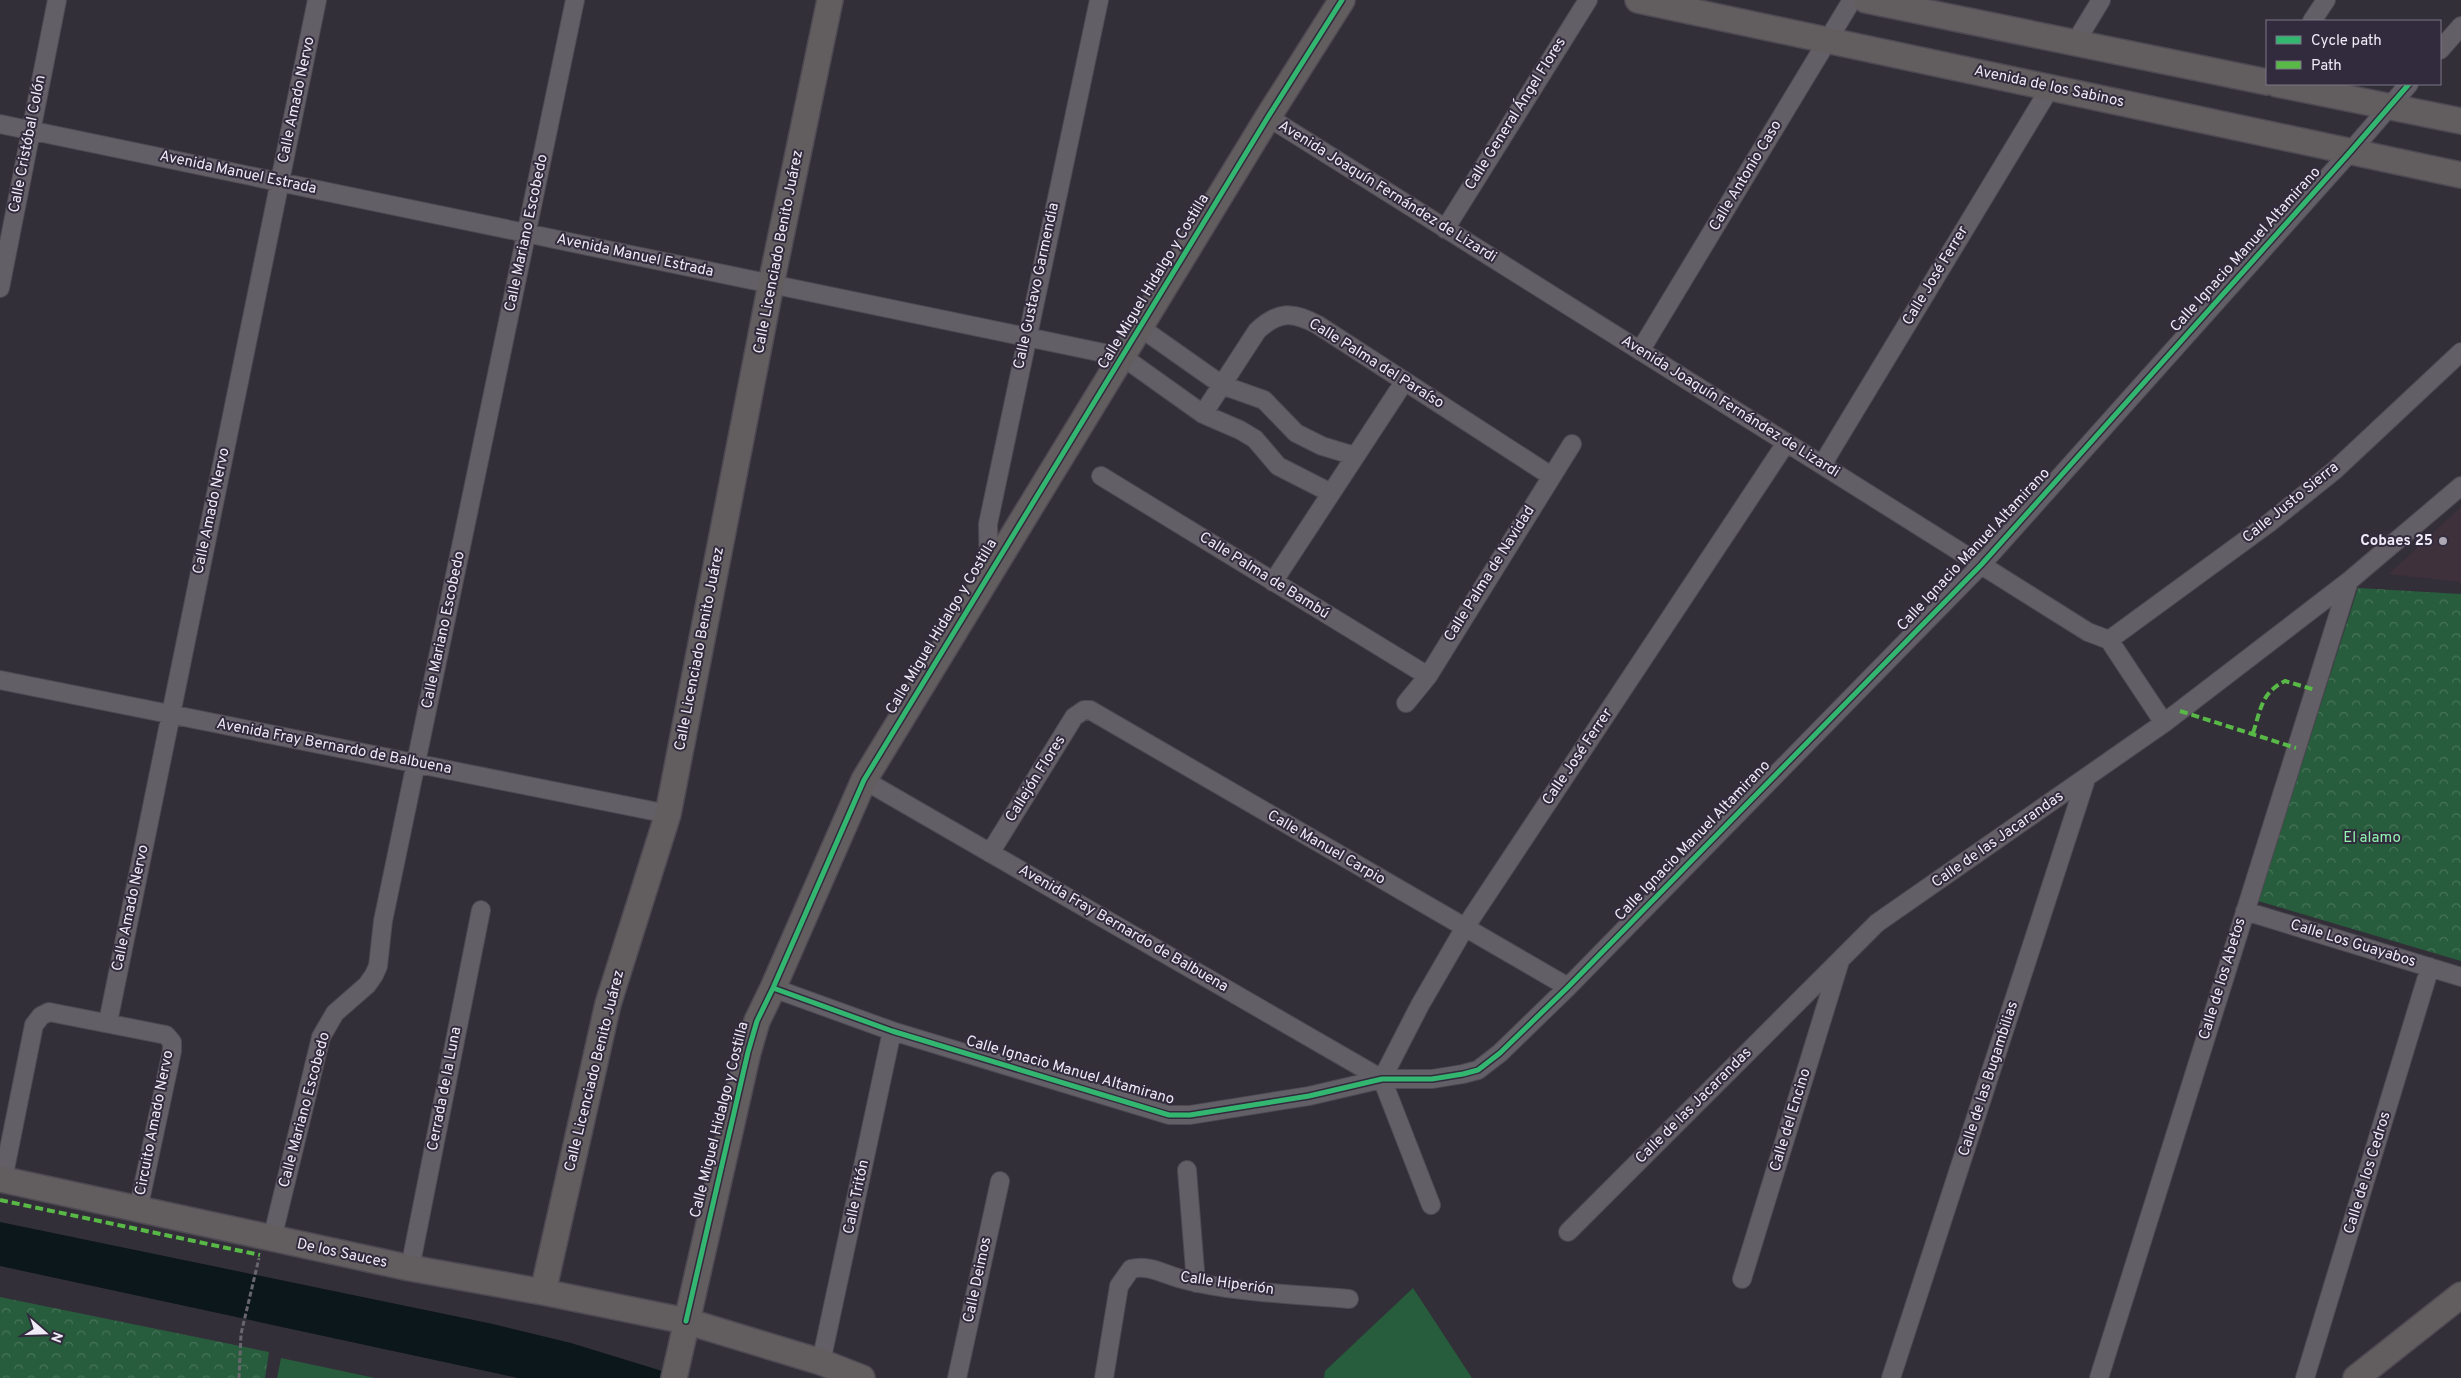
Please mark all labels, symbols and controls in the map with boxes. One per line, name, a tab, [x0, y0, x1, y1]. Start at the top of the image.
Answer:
legend	[2266, 20, 2441, 85]
text: Cycle path	[2311, 32, 2382, 51]
street label: Calle General Ángel Flores	[1460, 34, 1571, 194]
street label: Calle Amado Nervo	[274, 35, 320, 165]
text: Path	[2311, 57, 2342, 76]
street label: Avenida de los Sabinos	[1972, 62, 2126, 112]
street label: Calle Cristóbal Colón	[5, 73, 51, 215]
street label: Avenida Joaquín Fernández de Lizardi	[1274, 117, 1500, 267]
street label: Calle Antonio Caso	[1705, 117, 1787, 235]
street label: Avenida Manuel Estrada	[158, 147, 318, 199]
street label: Calle Licenciado Benito Juárez	[750, 149, 808, 355]
street label: Calle Mariano Escobedo	[501, 153, 553, 313]
street label: Calle Ignacio Manuel Altamirano	[2167, 163, 2325, 337]
street label: Calle Miguel Hidalgo y Costilla	[1094, 191, 1214, 373]
street label: Calle Gustavo Garmendia	[1010, 201, 1064, 371]
street label: Calle José Ferrer	[1899, 223, 1973, 329]
street label: Avenida Manuel Estrada	[555, 230, 715, 282]
street label: Calle Palma del Paraíso	[1305, 315, 1447, 413]
street label: Avenida Joaquín Fernández de Lizardi	[1617, 332, 1843, 482]
street label: Calle Amado Nervo	[189, 446, 235, 576]
street label: Calle Justo Sierra	[2239, 458, 2343, 548]
street label: Calle Ignacio Manuel Altamirano	[1893, 465, 2055, 635]
street label: Calle Palma de Navidad	[1440, 503, 1540, 645]
street label: Calle Palma de Bambú	[1195, 528, 1333, 624]
place label: Cobaes 25	[2360, 532, 2433, 551]
marker: Cobaes 25	[2437, 535, 2449, 547]
street label: Calle Miguel Hidalgo y Costilla	[882, 536, 1002, 718]
street label: Calle Licenciado Benito Juárez	[671, 546, 729, 752]
street label: Calle Mariano Escobedo	[418, 550, 470, 710]
street label: Calle José Ferrer	[1539, 705, 1617, 809]
street label: Avenida Fray Bernardo de Balbuena	[215, 715, 453, 779]
street label: Callejón Flores	[1002, 732, 1070, 826]
street label: Calle Ignacio Manuel Altamirano	[1611, 757, 1775, 925]
street label: Calle de las Jacarandas	[1928, 787, 2068, 893]
street label: Calle Manuel Carpio	[1264, 806, 1388, 890]
park label: El alamo	[2343, 829, 2401, 848]
street label: Calle Amado Nervo	[108, 843, 154, 973]
street label: Avenida Fray Bernardo de Balbuena	[1015, 861, 1231, 997]
street label: Calle de los Abetos	[2195, 916, 2251, 1042]
street label: Calle Los Guayabos	[2288, 916, 2418, 972]
street label: Calle Licenciado Benito Juárez	[561, 968, 629, 1174]
street label: Calle de las Bugambilias	[1955, 999, 2023, 1159]
street label: Calle Miguel Hidalgo y Costilla	[686, 1020, 754, 1220]
street label: Cerrada de la Luna	[424, 1025, 466, 1153]
street label: Calle Mariano Escobedo	[275, 1030, 335, 1190]
street label: Calle Ignacio Manuel Altamirano	[964, 1032, 1176, 1110]
street label: Calle de las Jacarandas	[1632, 1044, 1756, 1168]
street label: Circuito Amado Nervo	[132, 1049, 178, 1197]
street label: Calle del Encino	[1766, 1066, 1816, 1174]
street label: Calle de los Cedros	[2340, 1109, 2396, 1237]
street label: Calle Tritón	[840, 1158, 874, 1236]
street label: De los Sauces	[295, 1235, 389, 1273]
street label: Calle Deimos	[960, 1235, 996, 1325]
street label: Calle Hiperión	[1179, 1268, 1275, 1300]
north arrow	[20, 1308, 70, 1358]
text: N	[46, 1329, 66, 1345]

